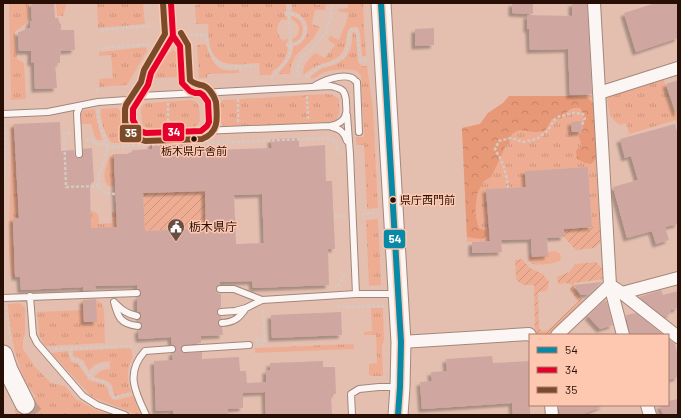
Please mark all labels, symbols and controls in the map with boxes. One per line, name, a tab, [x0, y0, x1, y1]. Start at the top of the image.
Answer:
line badge: 34	[162, 122, 185, 142]
line badge: 35	[119, 124, 142, 143]
text: 34	[168, 125, 181, 138]
text: 35	[125, 126, 137, 139]
marker: 栃木県庁舎前	[189, 134, 199, 144]
place label: 栃木県庁舎前	[161, 144, 227, 157]
place label: 県庁西門前	[400, 193, 455, 206]
marker: 県庁西門前	[388, 195, 398, 205]
public building icon: 栃木県庁	[166, 217, 186, 242]
place label: 栃木県庁	[189, 219, 237, 233]
line badge: 54	[383, 229, 406, 249]
text: 54	[389, 232, 402, 245]
legend	[529, 334, 669, 406]
text: 54	[565, 342, 578, 356]
text: 34	[565, 362, 578, 376]
text: 35	[565, 382, 577, 396]

